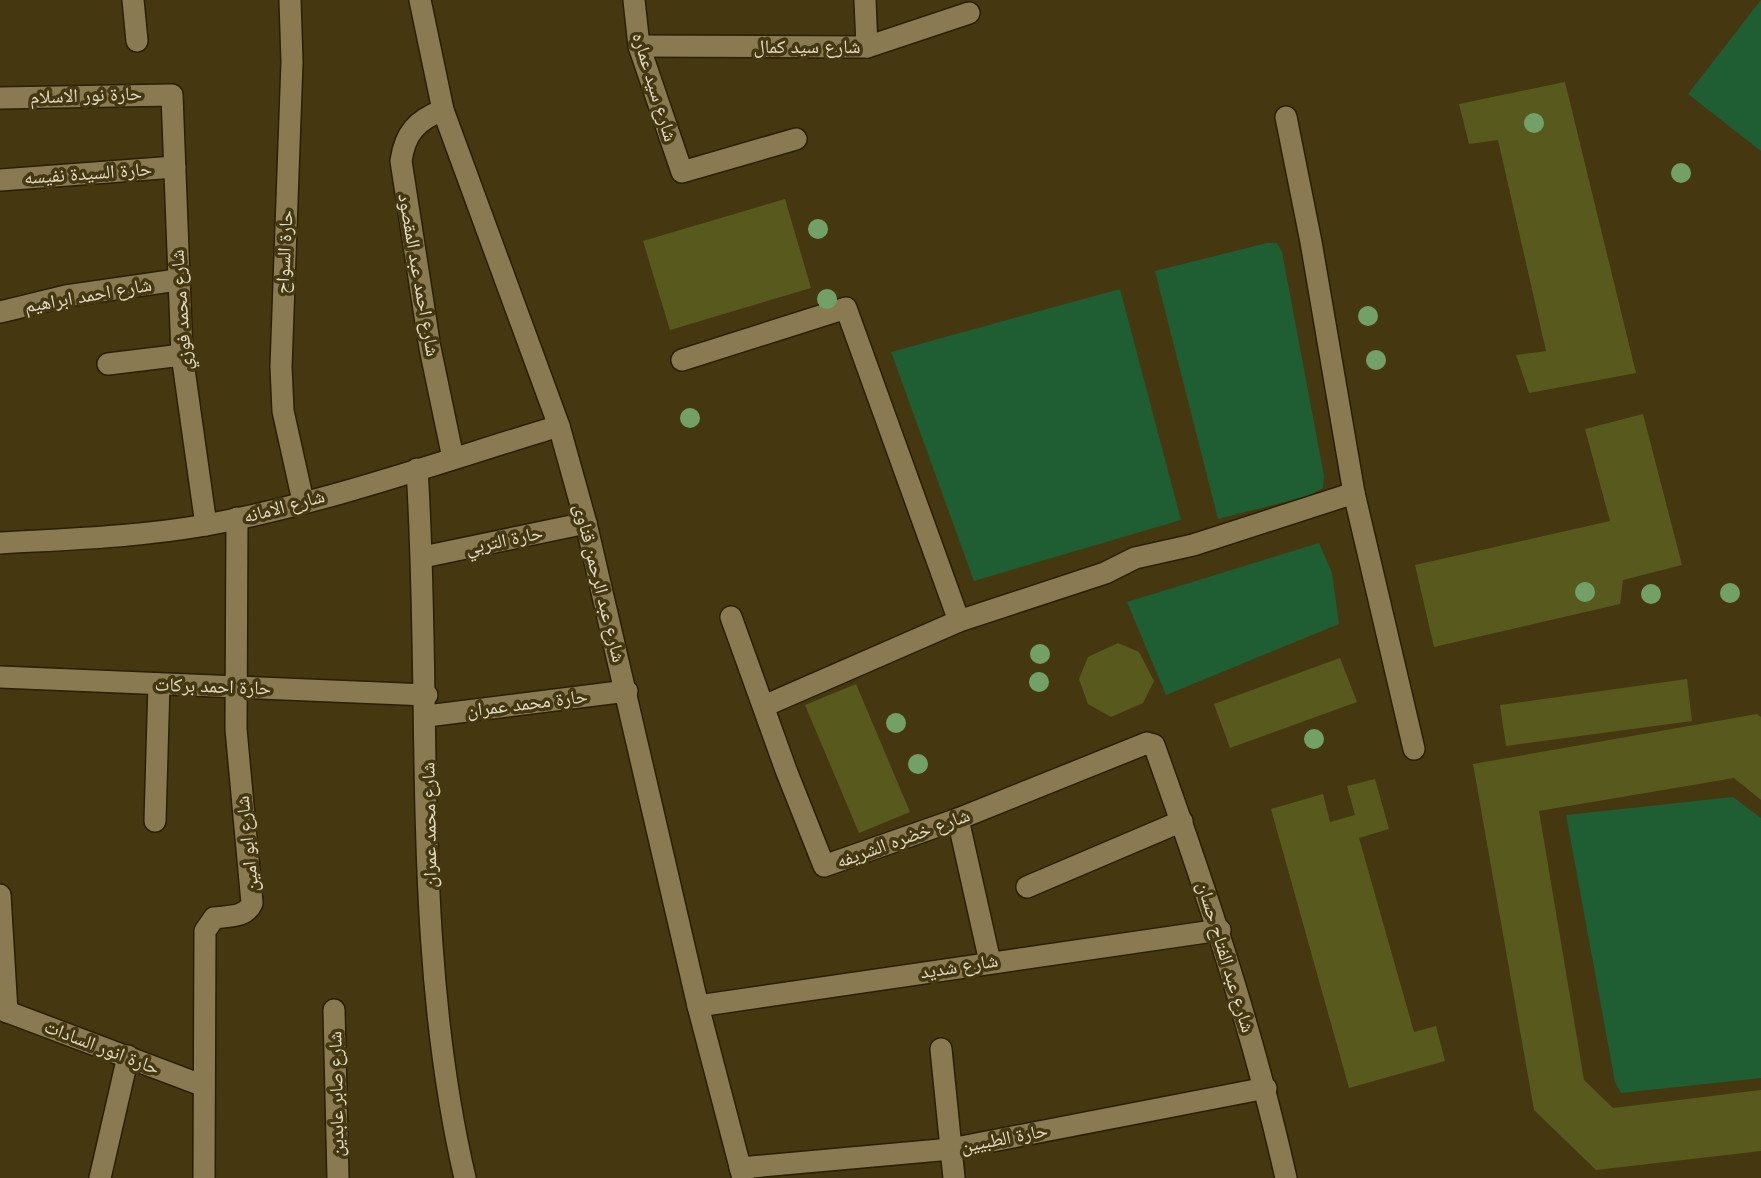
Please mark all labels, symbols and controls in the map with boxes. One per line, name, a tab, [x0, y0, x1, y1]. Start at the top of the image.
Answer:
street label: شارع سيد عماره	[628, 30, 682, 144]
street label: شارع سيد كمال	[754, 35, 861, 58]
street label: حارة نور الاسلام	[30, 82, 142, 110]
street label: حارة السيدة نفيسه	[23, 157, 153, 189]
street label: شارع احمد عبد المقصود	[393, 192, 445, 358]
street label: حارة السواح	[270, 209, 298, 295]
street label: شارع محمد فوزي	[165, 249, 201, 371]
street label: شارع احمد ابراهيم	[23, 272, 154, 318]
street label: شارع الامانه	[241, 484, 327, 528]
street label: شارع عبد الرحمن قناوى	[569, 501, 631, 665]
street label: حارة التربي	[463, 521, 546, 563]
street label: حارة احمد بركات	[154, 672, 272, 700]
street label: حارة محمد عمران	[465, 684, 589, 722]
street label: شارع محمد عمران	[416, 762, 442, 888]
street label: شارع ابو امين	[231, 795, 263, 893]
street label: شارع خضره الشريفه	[833, 803, 973, 873]
street label: شارع عبد الفتاح حسان	[1192, 879, 1260, 1035]
street label: شارع شديد	[918, 949, 1000, 983]
street label: حارة انور السادات	[41, 1014, 163, 1080]
street label: شارع صابر عابدين	[323, 1031, 349, 1157]
street label: حارة الطبيين	[959, 1118, 1049, 1158]

